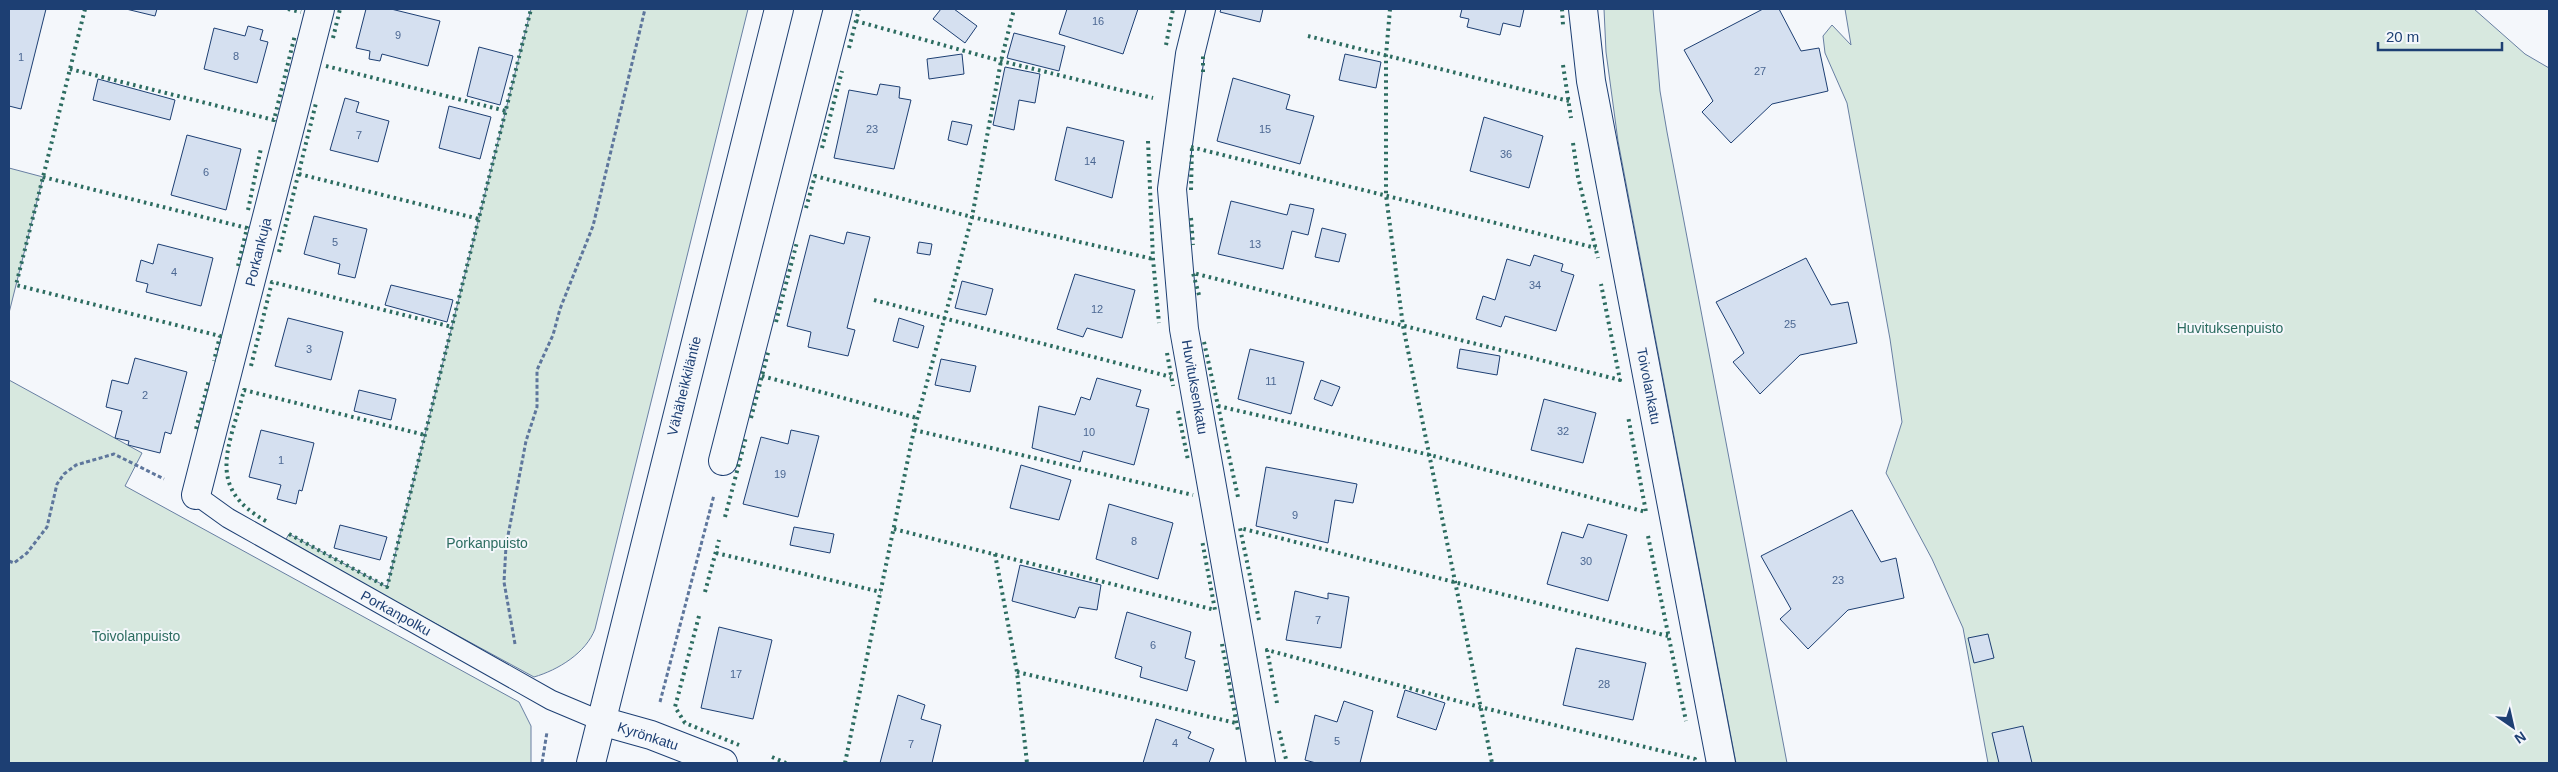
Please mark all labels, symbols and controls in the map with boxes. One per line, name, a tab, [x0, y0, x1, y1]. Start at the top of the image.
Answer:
house number: 16	[1092, 15, 1104, 27]
scale bar	[2378, 20, 2502, 52]
text: 20 m	[2386, 28, 2419, 45]
house number: 9	[395, 29, 401, 41]
house number: 8	[233, 50, 239, 62]
house number: 1	[18, 51, 24, 63]
house number: 27	[1754, 65, 1766, 77]
house number: 23	[866, 123, 878, 135]
house number: 15	[1259, 123, 1271, 135]
house number: 7	[356, 129, 362, 141]
house number: 36	[1500, 148, 1512, 160]
house number: 14	[1084, 155, 1096, 167]
house number: 6	[203, 166, 209, 178]
street label: Porkankuja	[242, 216, 274, 288]
house number: 5	[332, 236, 338, 248]
house number: 13	[1249, 238, 1261, 250]
house number: 4	[171, 266, 177, 278]
house number: 34	[1529, 279, 1541, 291]
house number: 12	[1091, 303, 1103, 315]
house number: 25	[1784, 318, 1796, 330]
park label: Huvituksenpuisto	[2177, 320, 2284, 336]
street label: Vähäheikkiläntie	[664, 334, 704, 437]
street label: Huvituksenkatu	[1179, 338, 1211, 436]
house number: 3	[306, 343, 312, 355]
street label: Toivolankatu	[1634, 346, 1664, 426]
house number: 11	[1265, 375, 1277, 387]
house number: 2	[142, 389, 148, 401]
house number: 32	[1557, 425, 1569, 437]
house number: 10	[1083, 426, 1095, 438]
house number: 1	[278, 454, 284, 466]
house number: 19	[774, 468, 786, 480]
house number: 9	[1292, 509, 1298, 521]
park label: Porkanpuisto	[446, 535, 528, 551]
house number: 8	[1131, 535, 1137, 547]
house number: 30	[1580, 555, 1592, 567]
house number: 23	[1832, 574, 1844, 586]
street label: Porkanpolku	[358, 587, 434, 639]
house number: 7	[1315, 614, 1321, 626]
park label: Toivolanpuisto	[92, 628, 181, 644]
house number: 6	[1150, 639, 1156, 651]
house number: 17	[730, 668, 742, 680]
house number: 28	[1598, 678, 1610, 690]
north arrow	[2488, 702, 2538, 752]
street label: Kyrönkatu	[616, 719, 680, 753]
text: N	[2512, 728, 2529, 747]
house number: 5	[1334, 735, 1340, 747]
house number: 4	[1172, 737, 1178, 749]
house number: 7	[908, 738, 914, 750]

